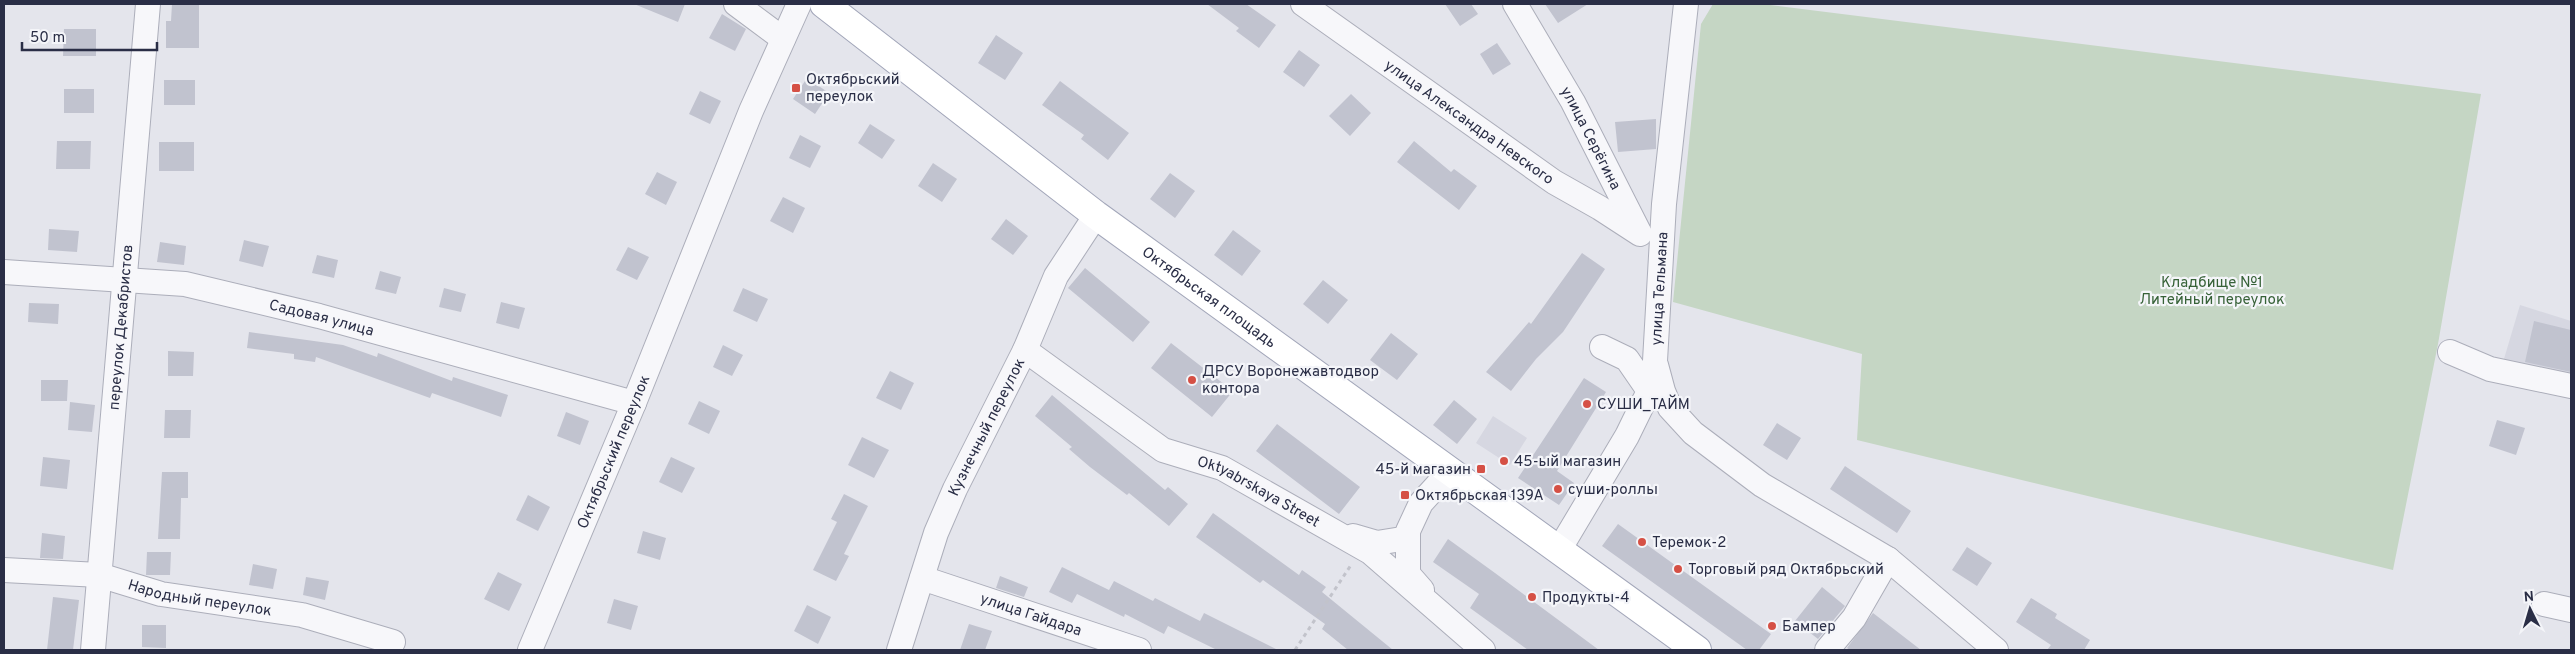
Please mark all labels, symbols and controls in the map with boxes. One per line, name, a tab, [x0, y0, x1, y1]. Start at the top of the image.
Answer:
scale bar	[22, 20, 158, 52]
text: 50 m	[30, 29, 65, 48]
street label: улица Александра Невского	[1380, 57, 1557, 190]
place label: Октябрьский переулок	[806, 71, 900, 107]
marker: Октябрьский переулок	[790, 82, 802, 94]
street label: улица Серёгина	[1555, 84, 1624, 193]
street label: улица Тельмана	[1648, 231, 1673, 346]
street label: Октябрьская площадь	[1137, 243, 1279, 353]
street label: переулок Декабристов	[105, 244, 138, 411]
park label: Кладбище №1 Литейный переулок	[2139, 274, 2285, 310]
street label: Садовая улица	[267, 296, 376, 342]
street label: Кузнечный переулок	[945, 356, 1030, 499]
place label: ДРСУ Воронежавтодвор контора	[1202, 363, 1379, 399]
street label: Октябрьский переулок	[574, 373, 655, 532]
marker: ДРСУ Воронежавтодвор контора	[1186, 374, 1198, 386]
place label: СУШИ_ТАЙМ	[1597, 394, 1690, 415]
marker: СУШИ_ТАЙМ	[1581, 398, 1593, 410]
street label: Oktyabrskaya Street	[1194, 453, 1323, 532]
place label: 45-ый магазин	[1514, 453, 1621, 472]
marker: 45-ый магазин	[1498, 455, 1510, 467]
place label: 45-й магазин	[1376, 461, 1471, 480]
marker: 45-й магазин	[1475, 463, 1487, 475]
place label: суши-роллы	[1568, 481, 1658, 500]
marker: суши-роллы	[1552, 483, 1564, 495]
place label: Октябрьская 139А	[1415, 487, 1544, 506]
marker: Октябрьская 139А	[1399, 489, 1411, 501]
place label: Теремок-2	[1652, 534, 1726, 553]
marker: Теремок-2	[1636, 536, 1648, 548]
place label: Торговый ряд Октябрьский	[1688, 561, 1884, 580]
marker: Торговый ряд Октябрьский	[1672, 563, 1684, 575]
street label: Народный переулок	[125, 576, 273, 621]
north arrow	[2505, 584, 2555, 634]
place label: Продукты-4	[1542, 589, 1630, 608]
text: N	[2523, 589, 2535, 606]
street label: улица Гайдара	[977, 590, 1084, 641]
marker: Продукты-4	[1526, 591, 1538, 603]
place label: Бампер	[1782, 618, 1836, 637]
marker: Бампер	[1766, 620, 1778, 632]

